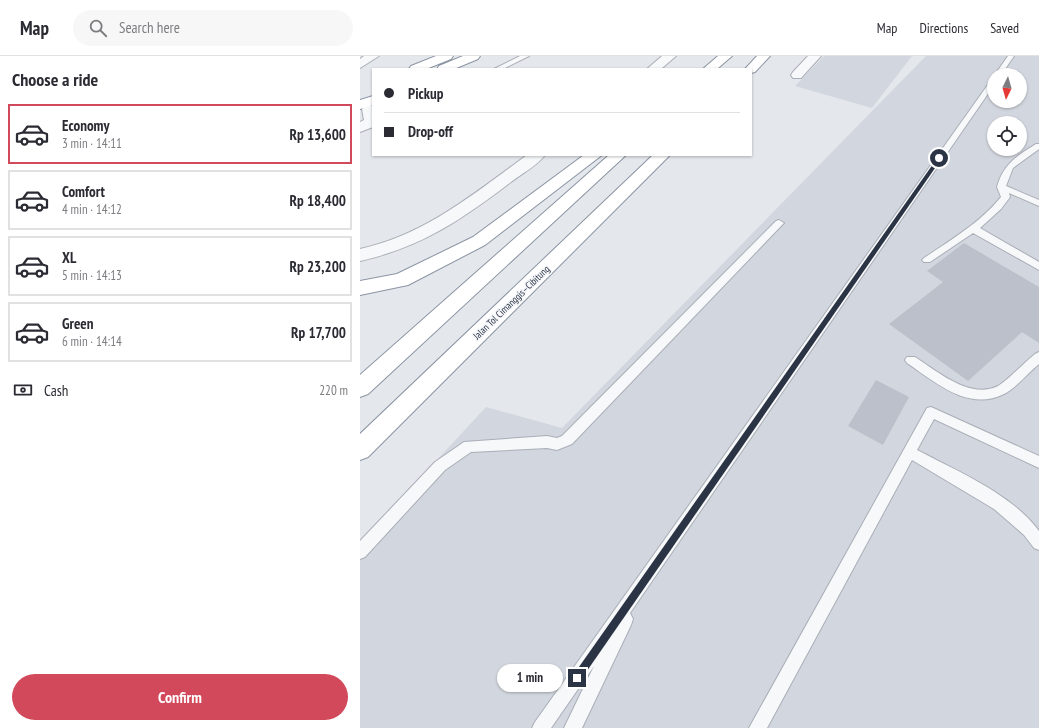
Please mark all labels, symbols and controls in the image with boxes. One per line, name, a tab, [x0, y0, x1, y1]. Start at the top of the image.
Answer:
search box	[73, 10, 353, 46]
text: Map	[20, 16, 49, 40]
icon: search	[87, 17, 109, 39]
text: Search here	[119, 18, 180, 37]
text: Map	[877, 19, 897, 37]
text: Directions	[919, 19, 968, 37]
text: Saved	[990, 19, 1019, 37]
text: Choose a ride	[12, 68, 98, 91]
north arrow	[987, 68, 1027, 108]
map controls	[987, 68, 1027, 156]
text: Pickup	[408, 84, 443, 103]
icon: car	[14, 116, 50, 152]
text: Economy	[62, 116, 110, 135]
button: locate	[987, 116, 1027, 156]
text: Drop-off	[408, 122, 453, 141]
text: Rp 13,600	[290, 125, 346, 144]
text: 3 min · 14:11	[62, 135, 122, 152]
route start	[930, 149, 948, 167]
icon: car	[14, 182, 50, 218]
text: Comfort	[62, 182, 105, 201]
text: Rp 18,400	[290, 191, 346, 210]
text: 4 min · 14:12	[62, 201, 122, 218]
icon: car	[14, 248, 50, 284]
text: XL	[62, 248, 76, 267]
text: Rp 23,200	[290, 257, 346, 276]
street label: Jalan Tol Cimanggis–Cibitung	[470, 262, 552, 343]
text: 5 min · 14:13	[62, 267, 122, 284]
icon: car	[14, 314, 50, 350]
text: Green	[62, 314, 94, 333]
text: Rp 17,700	[291, 323, 346, 342]
text: 6 min · 14:14	[62, 333, 122, 350]
icon: cash	[12, 379, 34, 401]
text: Cash	[44, 381, 68, 400]
text: 220 m	[319, 382, 348, 399]
callout: 1 min	[497, 664, 563, 692]
text: 1 min	[517, 669, 543, 686]
route end	[568, 669, 586, 687]
button: Confirm	[12, 674, 348, 720]

